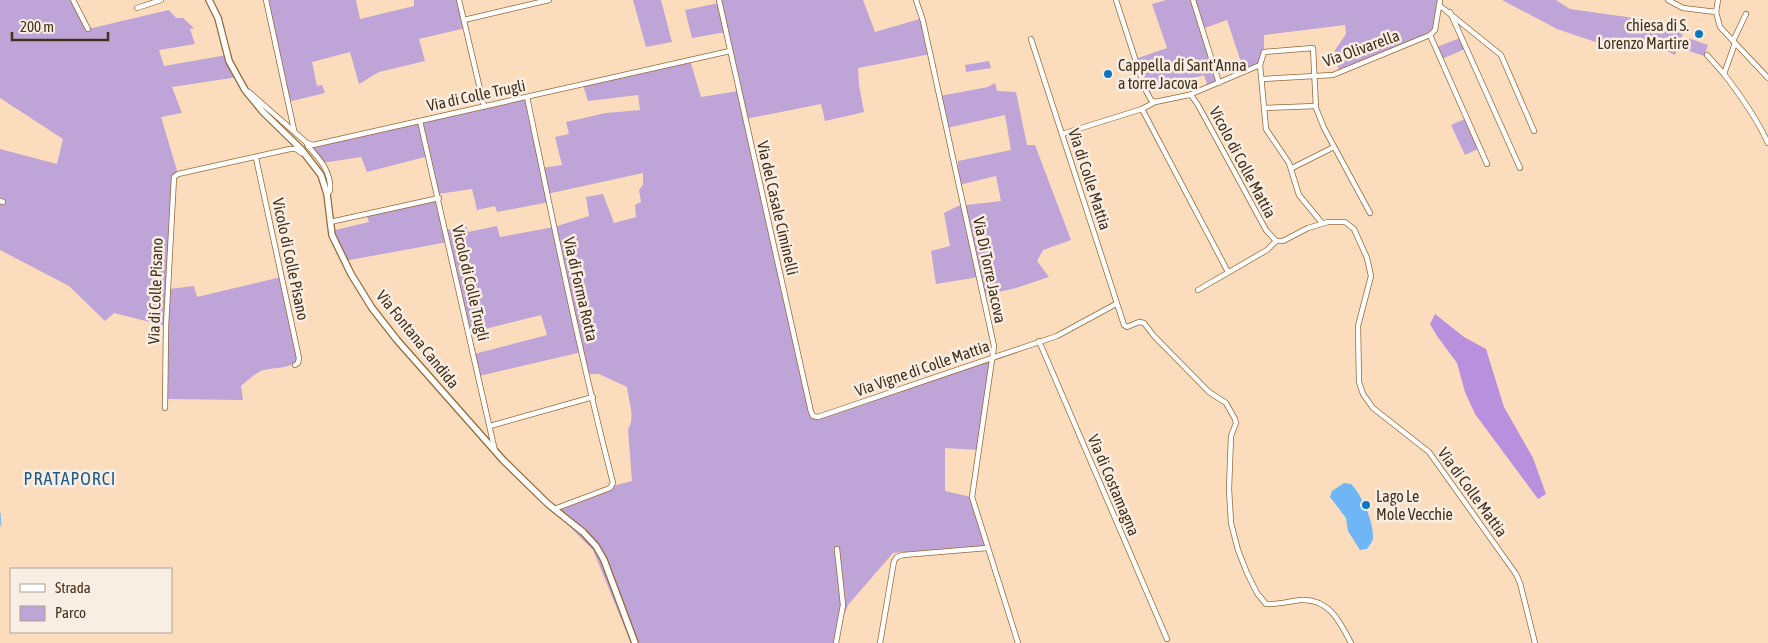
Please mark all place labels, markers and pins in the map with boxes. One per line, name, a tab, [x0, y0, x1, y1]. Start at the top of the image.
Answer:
place label: chiesa di S. Lorenzo Martire	[1597, 16, 1689, 52]
marker: chiesa di S. Lorenzo Martire	[1693, 28, 1705, 40]
place label: Cappella di Sant'Anna a torre Jacova	[1118, 56, 1247, 92]
marker: Cappella di Sant'Anna a torre Jacova	[1102, 68, 1114, 80]
place label: Lago Le Mole Vecchie	[1376, 487, 1453, 523]
marker: Lago Le Mole Vecchie	[1360, 499, 1372, 511]

